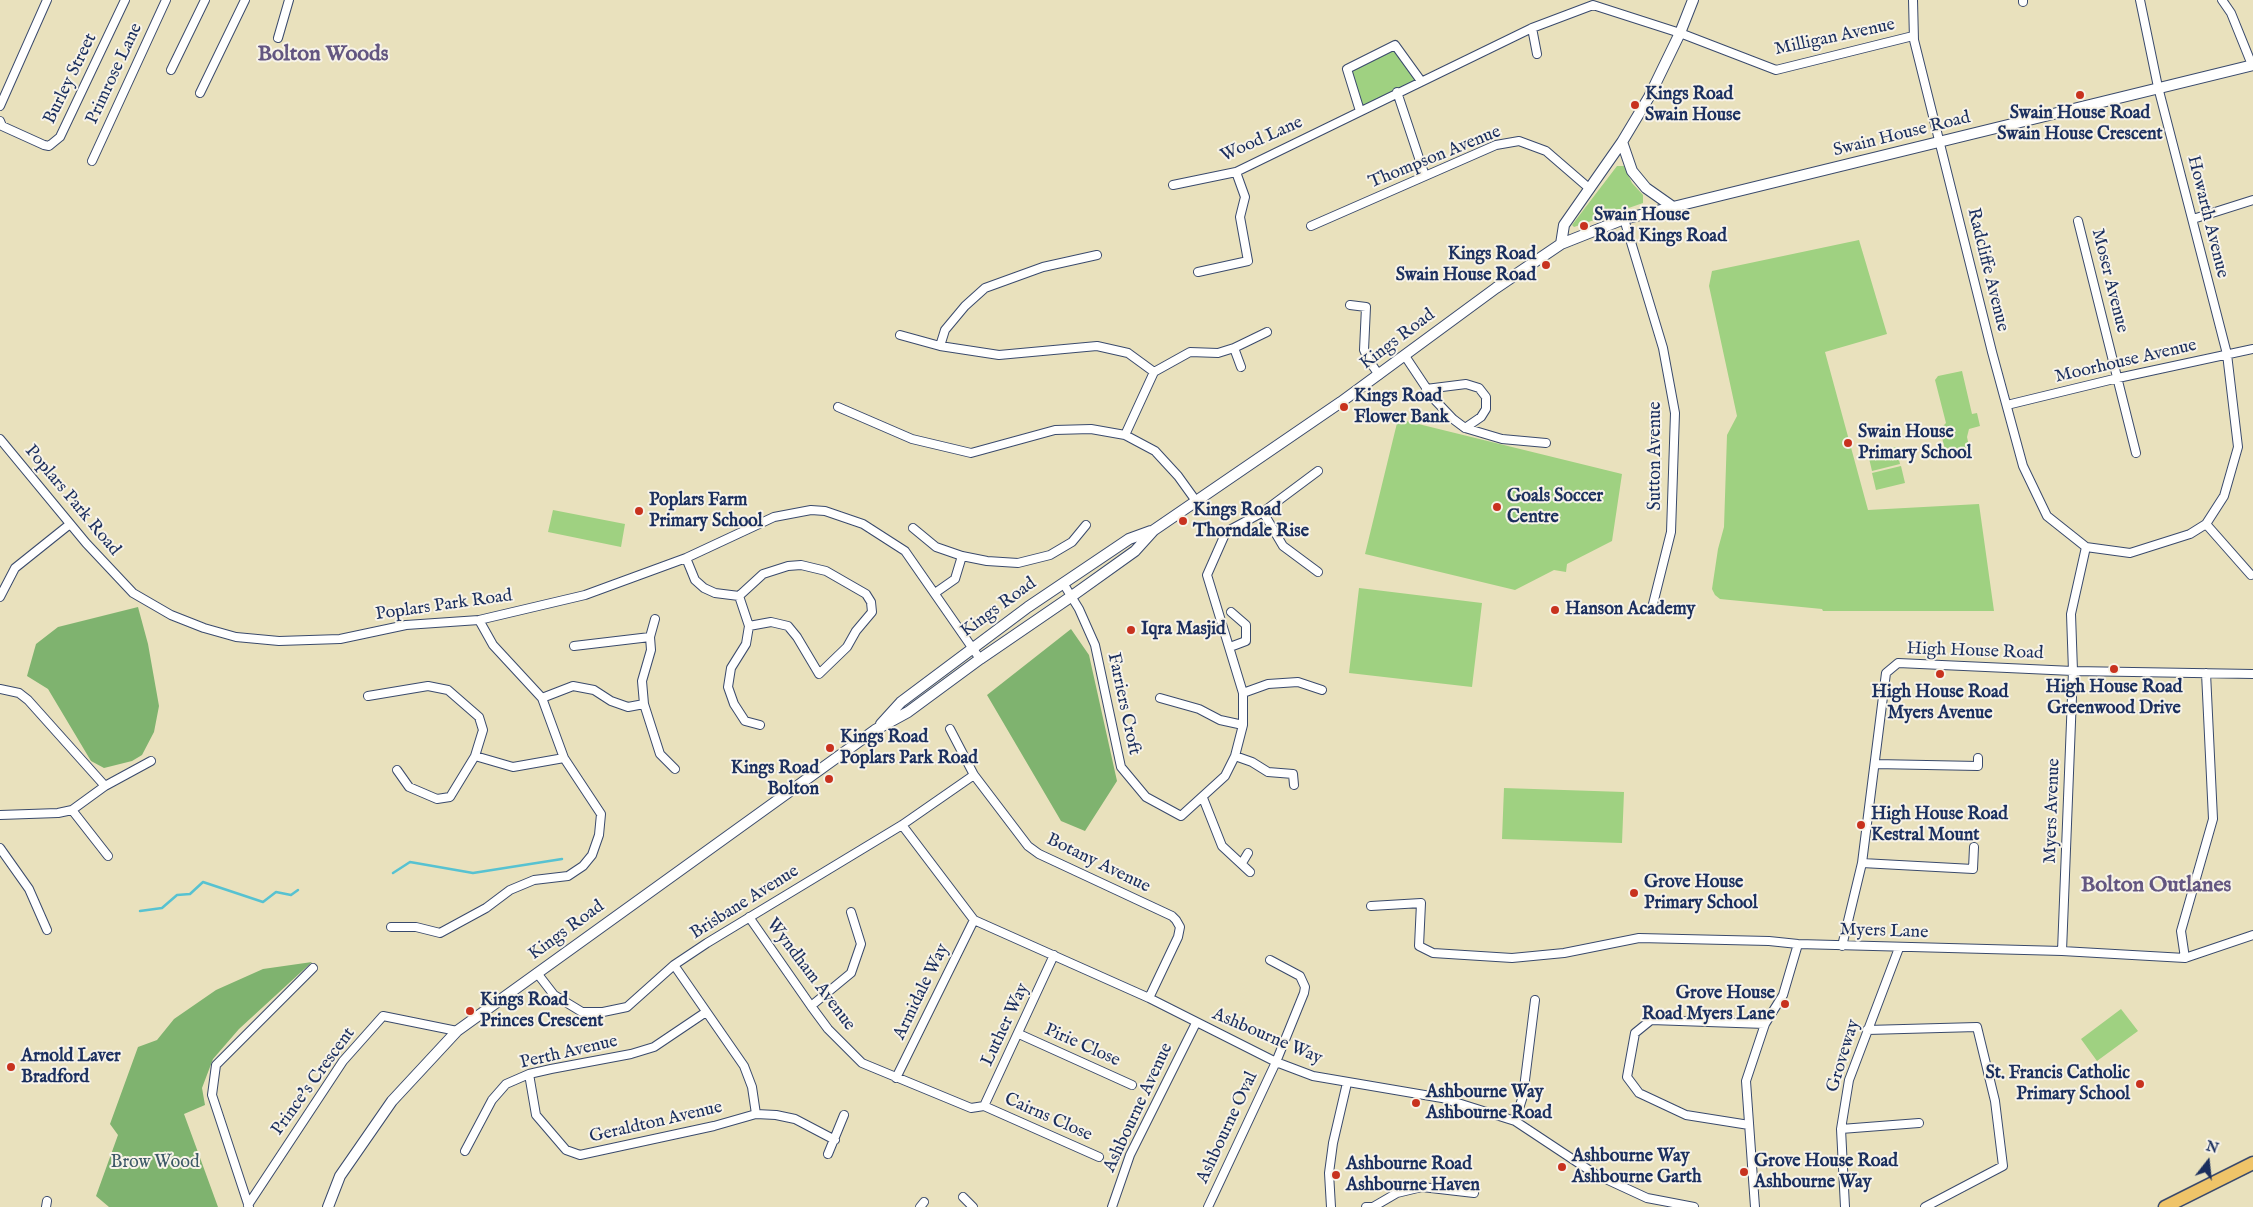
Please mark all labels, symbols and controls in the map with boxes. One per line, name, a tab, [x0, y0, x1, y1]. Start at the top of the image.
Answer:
street label: Milligan Avenue	[1773, 15, 1897, 61]
street label: Primrose Lane	[82, 20, 148, 128]
street label: Burley Street	[40, 30, 102, 128]
district label: Bolton Woods	[257, 42, 389, 68]
place label: Kings Road Swain House	[1645, 84, 1741, 126]
marker: Swain House Road Swain House Crescent	[2074, 89, 2086, 101]
marker: Kings Road Swain House	[1629, 99, 1641, 111]
place label: Swain House Road Swain House Crescent	[1997, 103, 2163, 146]
street label: Swain House Road	[1831, 108, 1973, 162]
street label: Wood Lane	[1218, 112, 1306, 168]
street label: Thompson Avenue	[1366, 122, 1504, 194]
street label: Howarth Avenue	[2181, 153, 2233, 281]
place label: Swain House Road Kings Road	[1594, 205, 1727, 248]
street label: Radcliffe Avenue	[1961, 206, 2013, 334]
marker: Swain House Road Kings Road	[1578, 220, 1590, 232]
street label: Moser Avenue	[2086, 227, 2132, 335]
place label: Kings Road Swain House Road	[1396, 244, 1536, 286]
marker: Kings Road Swain House Road	[1540, 259, 1552, 271]
street label: Kings Road	[1356, 305, 1440, 375]
street label: Moorhouse Avenue	[2053, 335, 2199, 389]
place label: Kings Road Flower Bank	[1354, 386, 1449, 428]
marker: Kings Road Flower Bank	[1338, 401, 1350, 413]
street label: Sutton Avenue	[1645, 401, 1667, 511]
place label: Swain House Primary School	[1858, 422, 1972, 464]
marker: Swain House Primary School	[1842, 437, 1854, 449]
street label: Poplars Park Road	[19, 441, 125, 561]
place label: Goals Soccer Centre	[1507, 486, 1603, 528]
place label: Poplars Farm Primary School	[649, 490, 763, 532]
place label: Kings Road Thorndale Rise	[1193, 500, 1309, 542]
marker: Goals Soccer Centre	[1491, 501, 1503, 513]
marker: Poplars Farm Primary School	[633, 505, 645, 517]
marker: Kings Road Thorndale Rise	[1177, 515, 1189, 527]
street label: Kings Road	[957, 573, 1041, 643]
street label: Poplars Park Road	[374, 586, 514, 626]
place label: Hanson Academy	[1565, 599, 1695, 621]
marker: Hanson Academy	[1549, 604, 1561, 616]
place label: Iqra Masjid	[1141, 619, 1226, 641]
marker: Iqra Masjid	[1125, 624, 1137, 636]
street label: High House Road	[1906, 639, 2044, 665]
street label: Farriers Croft	[1102, 651, 1144, 757]
marker: High House Road Greenwood Drive	[2108, 663, 2120, 675]
marker: High House Road Myers Avenue	[1934, 668, 1946, 680]
place label: High House Road Greenwood Drive	[2046, 677, 2182, 720]
place label: High House Road Myers Avenue	[1872, 682, 2008, 724]
place label: Kings Road Poplars Park Road	[840, 727, 978, 770]
marker: Kings Road Poplars Park Road	[824, 742, 836, 754]
place label: Kings Road Bolton	[731, 758, 819, 801]
street label: Myers Avenue	[2040, 758, 2066, 864]
marker: Kings Road Bolton	[823, 773, 835, 785]
place label: High House Road Kestral Mount	[1871, 804, 2008, 846]
marker: High House Road Kestral Mount	[1855, 819, 1867, 831]
street label: Botany Avenue	[1043, 830, 1153, 898]
street label: Brisbane Avenue	[687, 861, 803, 945]
place label: Grove House Primary School	[1644, 872, 1758, 914]
district label: Bolton Outlanes	[2081, 873, 2231, 899]
marker: Grove House Primary School	[1628, 887, 1640, 899]
street label: Kings Road	[525, 896, 609, 966]
street label: Wyndham Avenue	[761, 915, 859, 1035]
street label: Myers Lane	[1839, 920, 1929, 944]
street label: Armidale Way	[889, 940, 955, 1044]
street label: Luther Way	[977, 980, 1035, 1070]
place label: Grove House Road Myers Lane	[1642, 983, 1775, 1026]
place label: Kings Road Princes Crescent	[480, 990, 603, 1032]
marker: Grove House Road Myers Lane	[1779, 998, 1791, 1010]
street label: Ashbourne Way	[1209, 1004, 1325, 1070]
marker: Kings Road Princes Crescent	[464, 1005, 476, 1017]
street label: Groveway	[1823, 1017, 1865, 1095]
street label: Pirie Close	[1041, 1020, 1123, 1072]
street label: Prince's Crescent	[268, 1024, 360, 1140]
street label: Perth Avenue	[518, 1031, 620, 1075]
street label: Ashbourne Avenue	[1100, 1040, 1178, 1176]
place label: Arnold Laver Bradford	[21, 1046, 121, 1088]
marker: Arnold Laver Bradford	[5, 1061, 17, 1073]
place label: St. Francis Catholic Primary School	[1985, 1063, 2130, 1106]
street label: Ashbourne Oval	[1193, 1069, 1263, 1187]
marker: St. Francis Catholic Primary School	[2134, 1078, 2146, 1090]
place label: Ashbourne Way Ashbourne Road	[1426, 1082, 1552, 1124]
street label: Cairns Close	[1001, 1089, 1095, 1147]
street label: Geraldton Avenue	[587, 1097, 725, 1149]
marker: Ashbourne Way Ashbourne Road	[1410, 1097, 1422, 1109]
north arrow	[2183, 1137, 2233, 1187]
text: N	[2204, 1137, 2220, 1158]
place label: Ashbourne Way Ashbourne Garth	[1572, 1146, 1702, 1188]
place label: Grove House Road Ashbourne Way	[1754, 1151, 1898, 1194]
park label: Brow Wood	[111, 1152, 199, 1174]
place label: Ashbourne Road Ashbourne Haven	[1346, 1154, 1480, 1196]
marker: Ashbourne Way Ashbourne Garth	[1556, 1161, 1568, 1173]
marker: Grove House Road Ashbourne Way	[1738, 1166, 1750, 1178]
marker: Ashbourne Road Ashbourne Haven	[1330, 1169, 1342, 1181]

